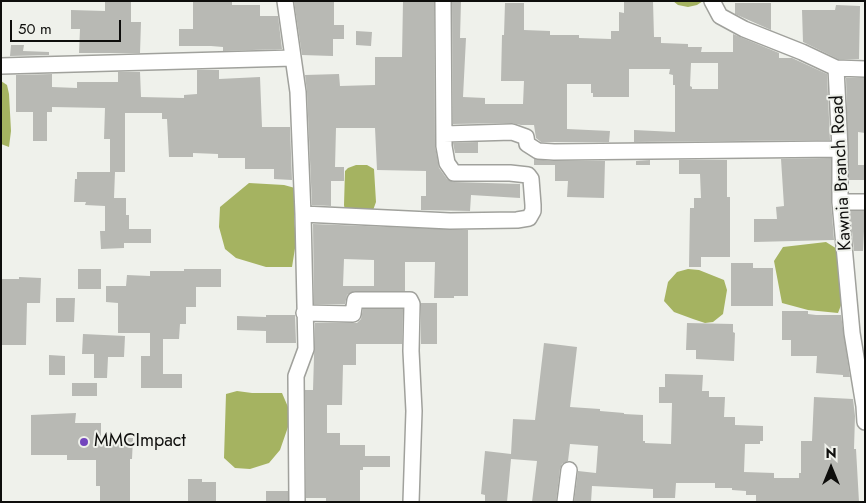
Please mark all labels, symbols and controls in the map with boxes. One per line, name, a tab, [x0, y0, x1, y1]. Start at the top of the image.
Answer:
scale bar	[12, 10, 124, 42]
text: 50 m	[18, 18, 52, 40]
street label: Kawnia Branch Road	[827, 95, 857, 251]
place label: MMCImpact	[94, 431, 186, 453]
marker: MMCImpact	[78, 436, 90, 448]
north arrow	[806, 443, 856, 493]
text: N	[825, 443, 837, 463]

